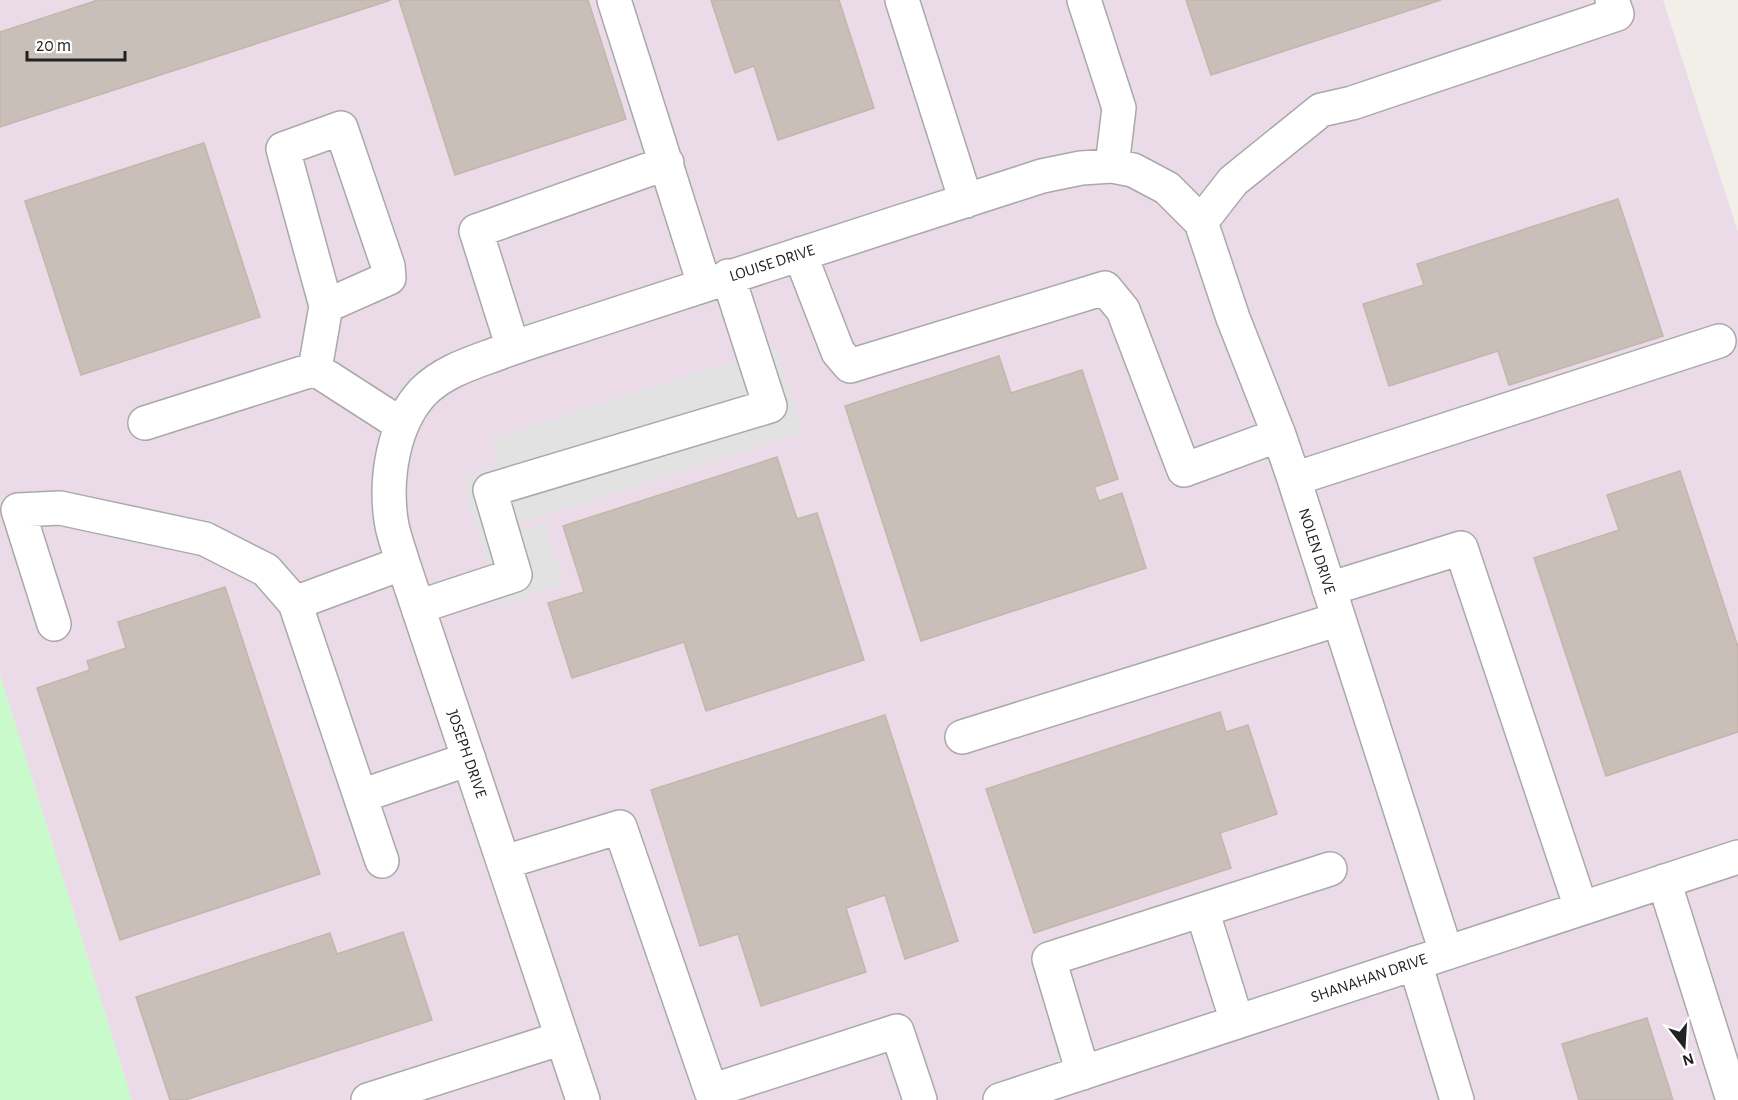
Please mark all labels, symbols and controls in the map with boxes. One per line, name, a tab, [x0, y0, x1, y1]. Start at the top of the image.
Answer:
scale bar	[27, 24, 124, 62]
text: 20 m	[36, 37, 71, 55]
street label: LOUISE DRIVE	[727, 242, 817, 284]
street label: NOLEN DRIVE	[1296, 506, 1338, 596]
street label: JOSEPH DRIVE	[444, 708, 490, 800]
street label: SHANAHAN DRIVE	[1309, 951, 1429, 1005]
north arrow	[1654, 1016, 1714, 1076]
text: N	[1680, 1050, 1696, 1069]

